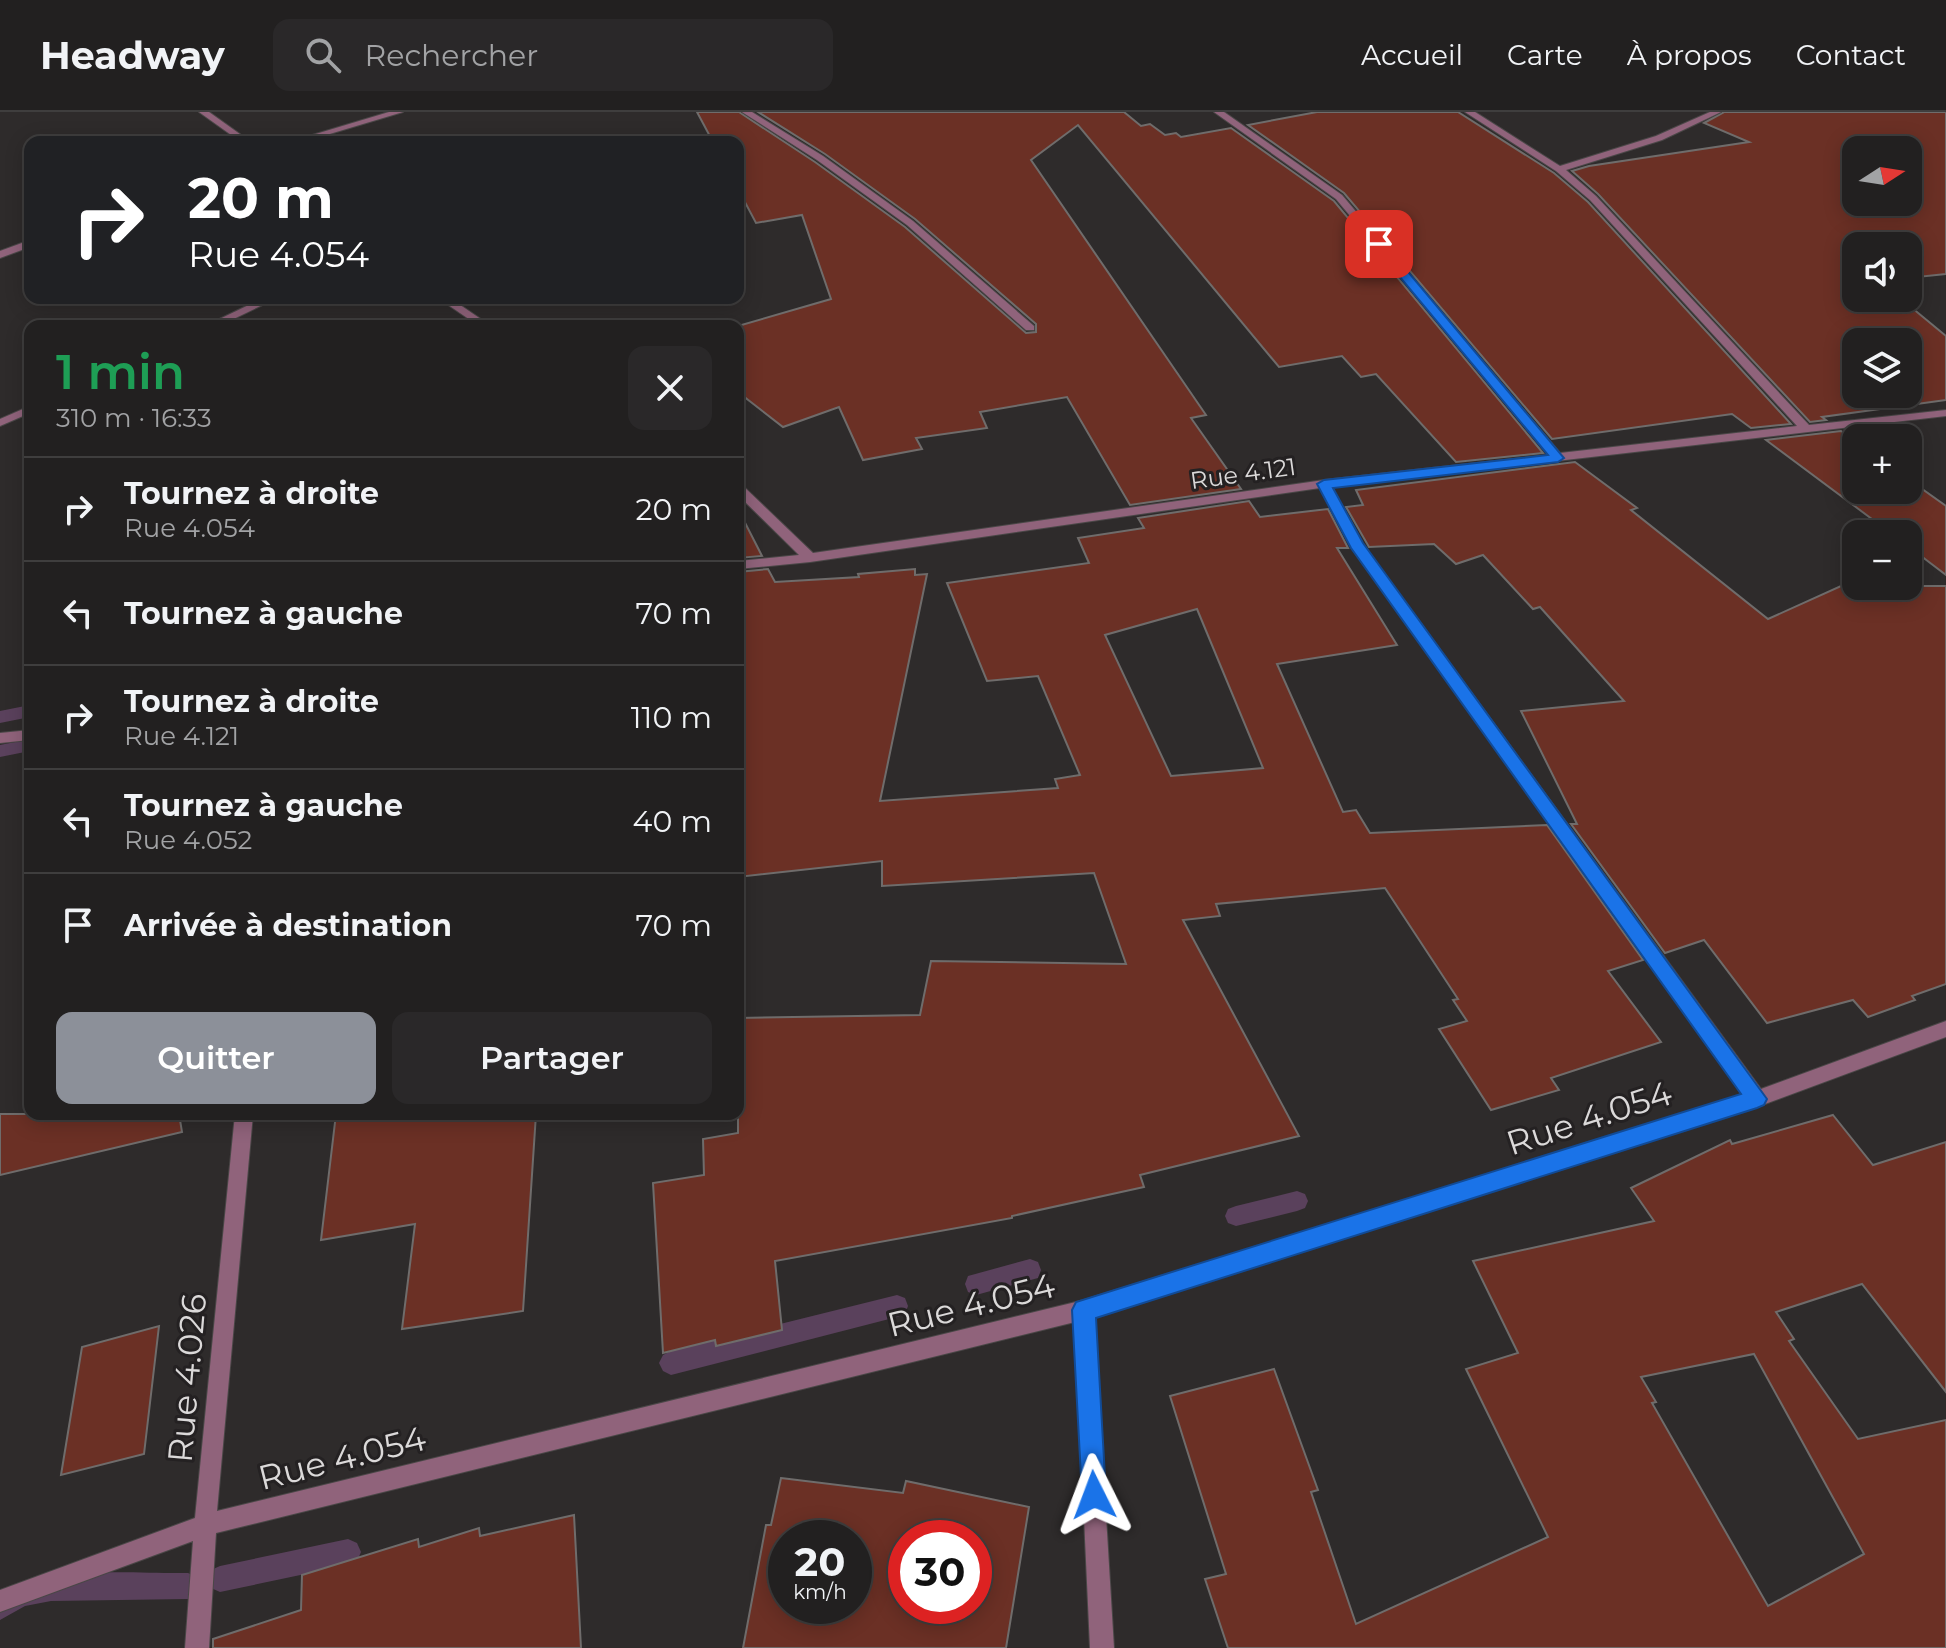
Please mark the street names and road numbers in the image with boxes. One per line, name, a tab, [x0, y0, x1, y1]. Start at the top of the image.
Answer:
street label: Rue 4.121	[1188, 452, 1298, 495]
street label: Rue 4.054	[1501, 1072, 1677, 1164]
street label: Rue 4.054	[883, 1264, 1059, 1346]
street label: Rue 4.026	[159, 1292, 215, 1464]
street label: Rue 4.054	[254, 1417, 430, 1499]

